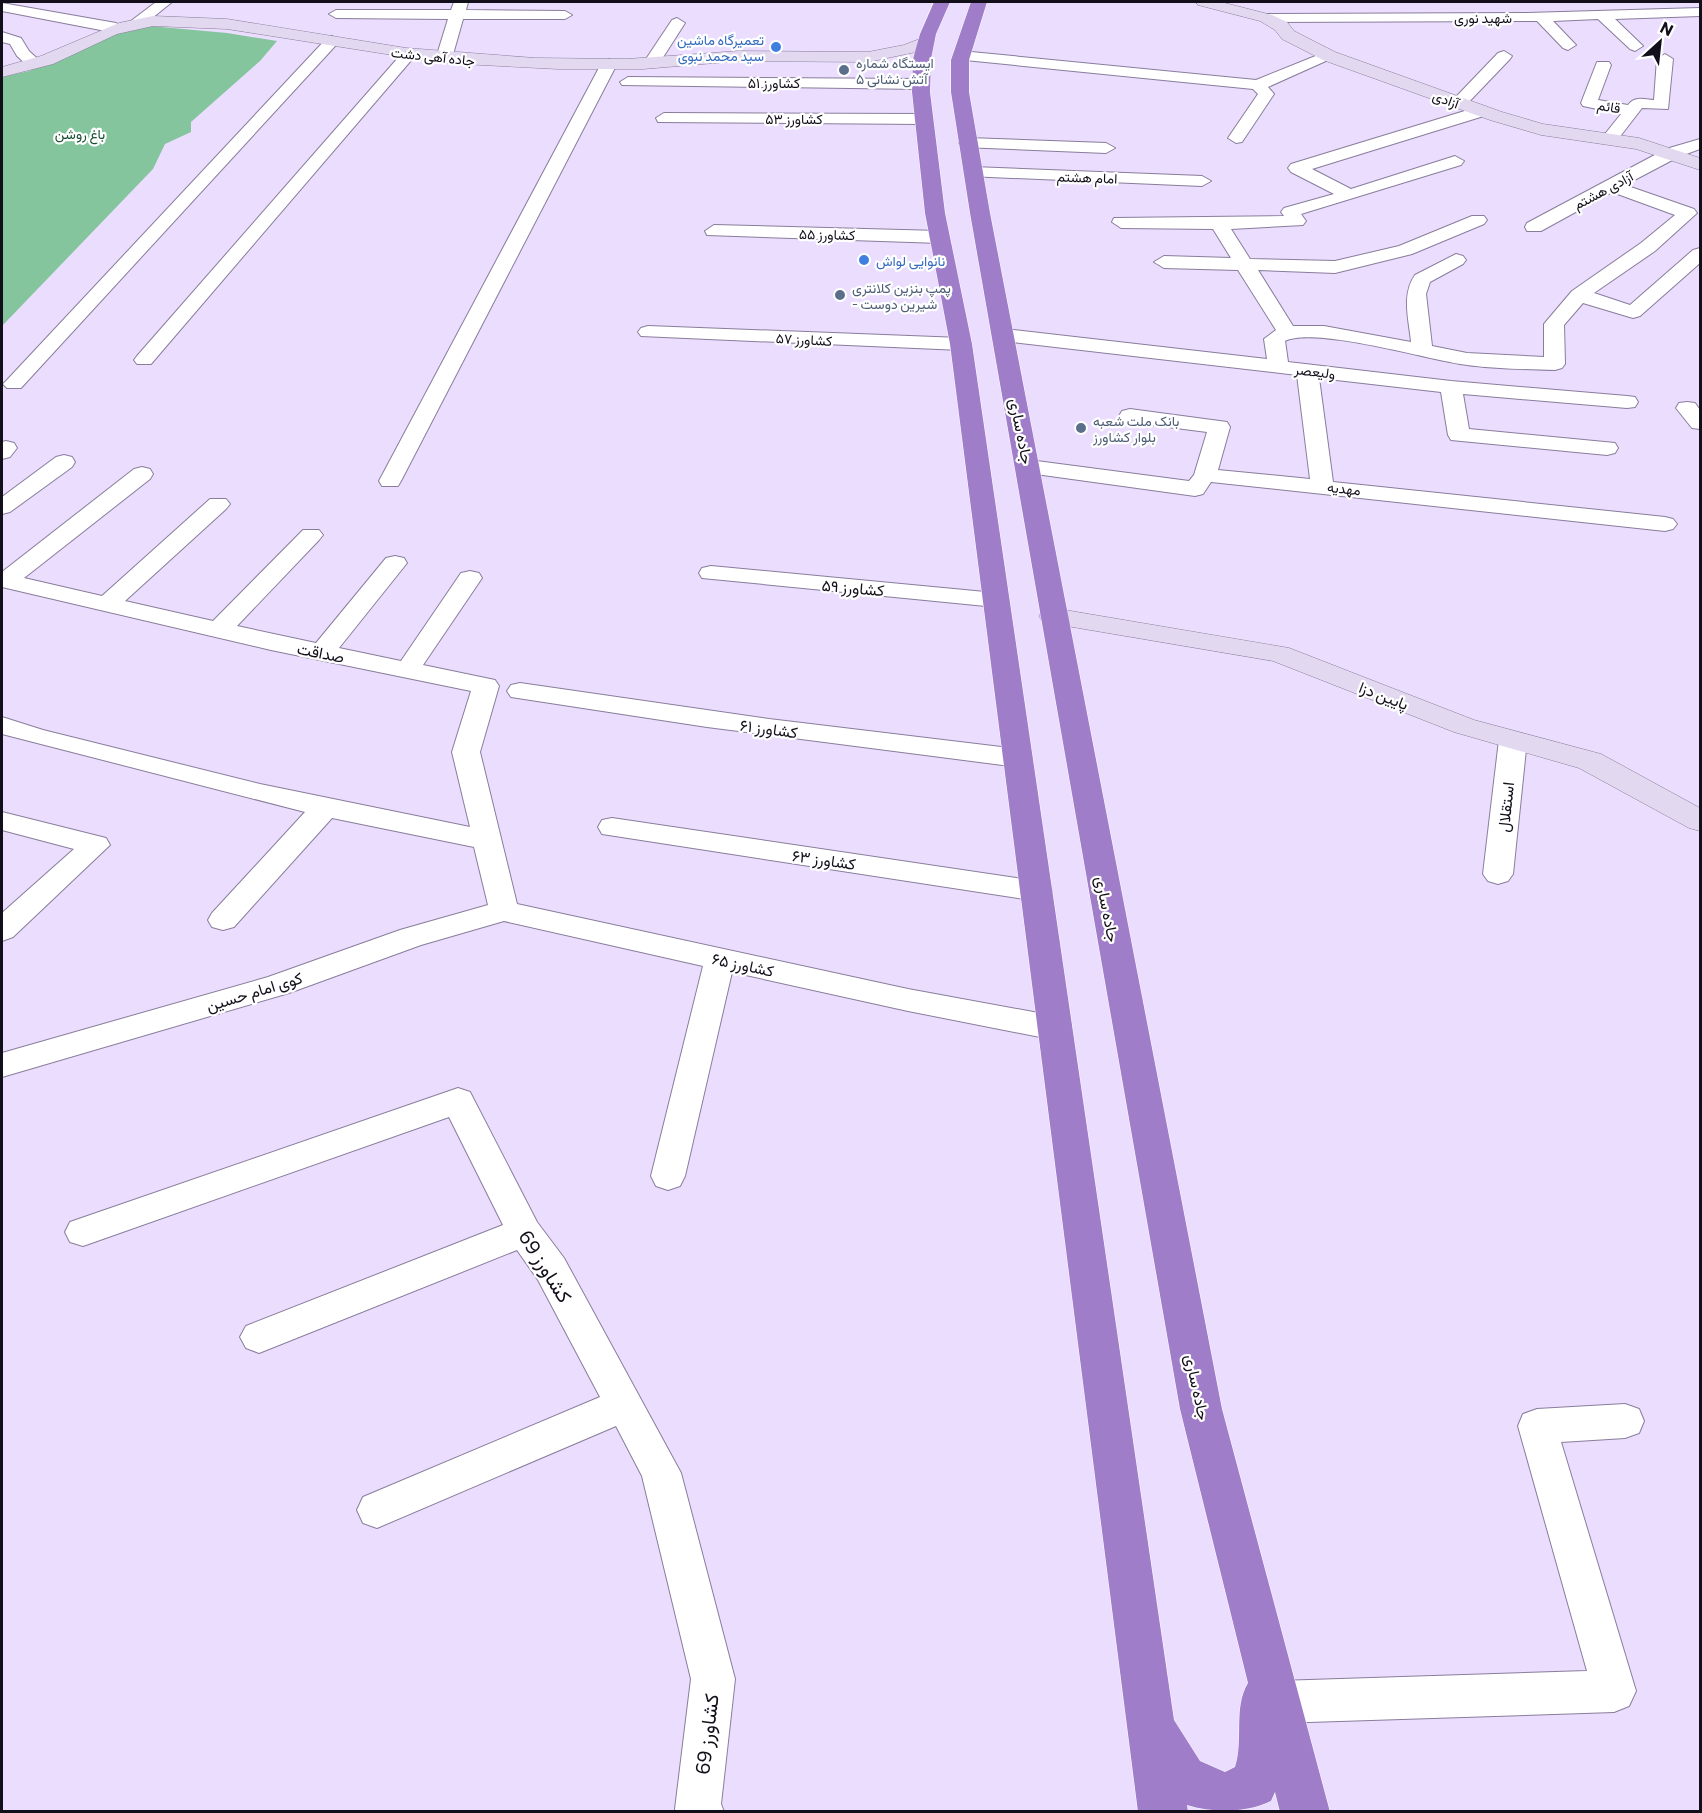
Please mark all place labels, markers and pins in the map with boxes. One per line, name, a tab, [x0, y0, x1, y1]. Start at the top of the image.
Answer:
place label: تعمیرگاه ماشین سید محمد نبوی	[677, 31, 764, 65]
marker: تعمیرگاه ماشین سید محمد نبوی	[769, 40, 783, 54]
place label: ایستگاه شماره ۵ آتش نشانی	[856, 54, 934, 88]
marker: ایستگاه شماره ۵ آتش نشانی	[837, 63, 851, 77]
place label: نانوایی لواش	[876, 252, 945, 270]
marker: نانوایی لواش	[857, 253, 871, 267]
place label: پمپ بنزین کلانتری - شیرین دوست	[852, 279, 951, 313]
marker: پمپ بنزین کلانتری - شیرین دوست	[833, 288, 847, 302]
place label: بانک ملت شعبه بلوار کشاورز	[1092, 412, 1179, 446]
marker: بانک ملت شعبه بلوار کشاورز	[1074, 421, 1088, 435]

